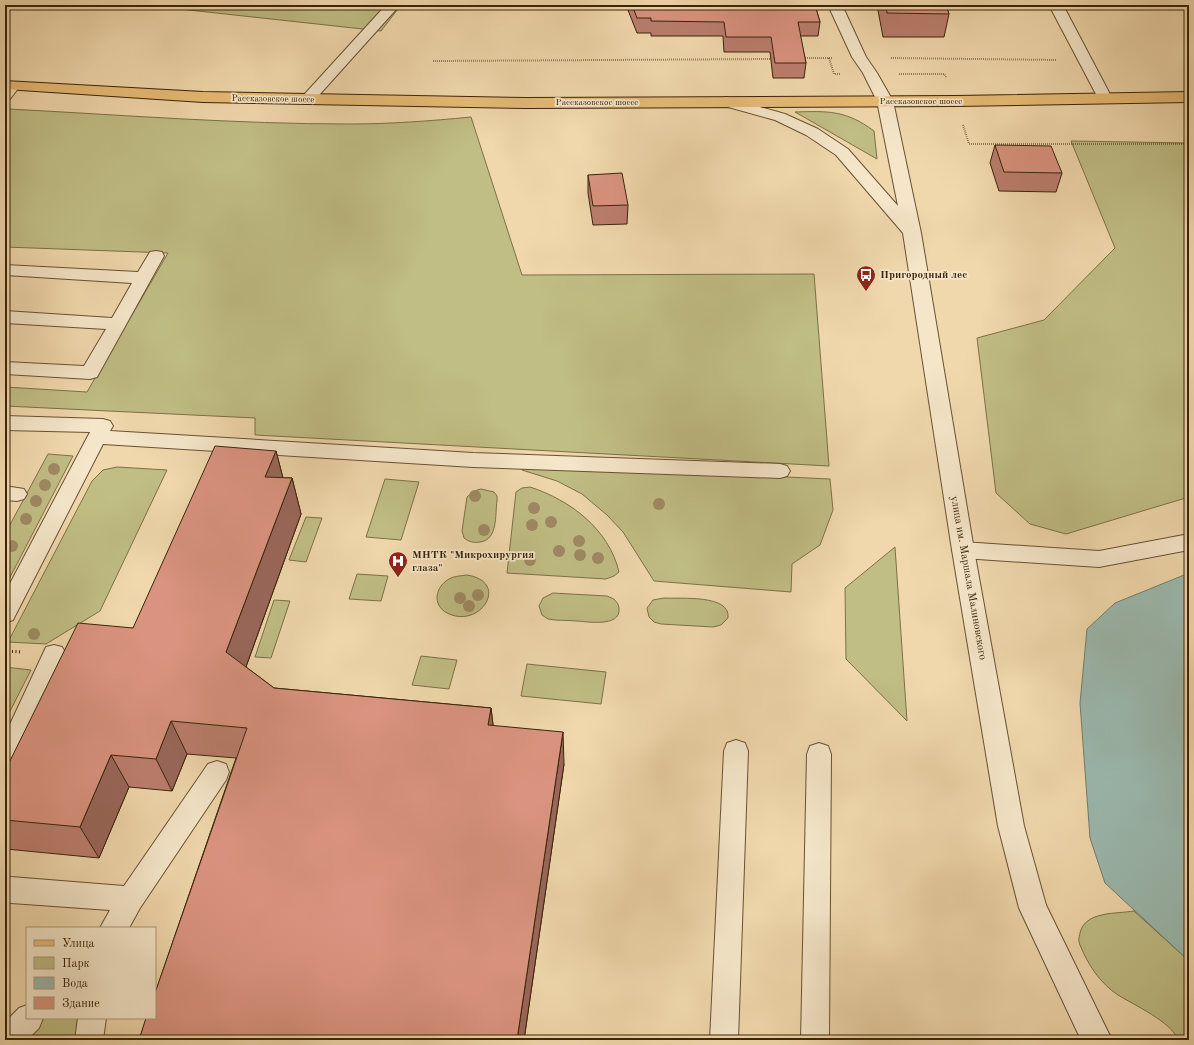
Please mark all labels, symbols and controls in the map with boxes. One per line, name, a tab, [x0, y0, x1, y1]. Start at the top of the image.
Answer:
street label: Рассказовское шоссе	[231, 94, 315, 104]
street label: Рассказовское шоссе	[880, 97, 962, 106]
street label: Рассказовское шоссе	[556, 98, 638, 107]
bus stop icon: Пригородный лес	[855, 264, 877, 292]
place label: Пригородный лес	[880, 270, 967, 281]
street label: улица им. Маршала Малиновского	[948, 495, 988, 661]
hospital icon: МНТК "Микрохирургия глаза"	[387, 550, 409, 578]
place label: МНТК "Микрохирургия глаза"	[412, 550, 534, 574]
legend	[26, 927, 156, 1019]
text: Улица	[62, 938, 95, 950]
text: Парк	[62, 958, 90, 970]
text: Вода	[62, 978, 88, 990]
text: Здание	[62, 998, 100, 1010]

